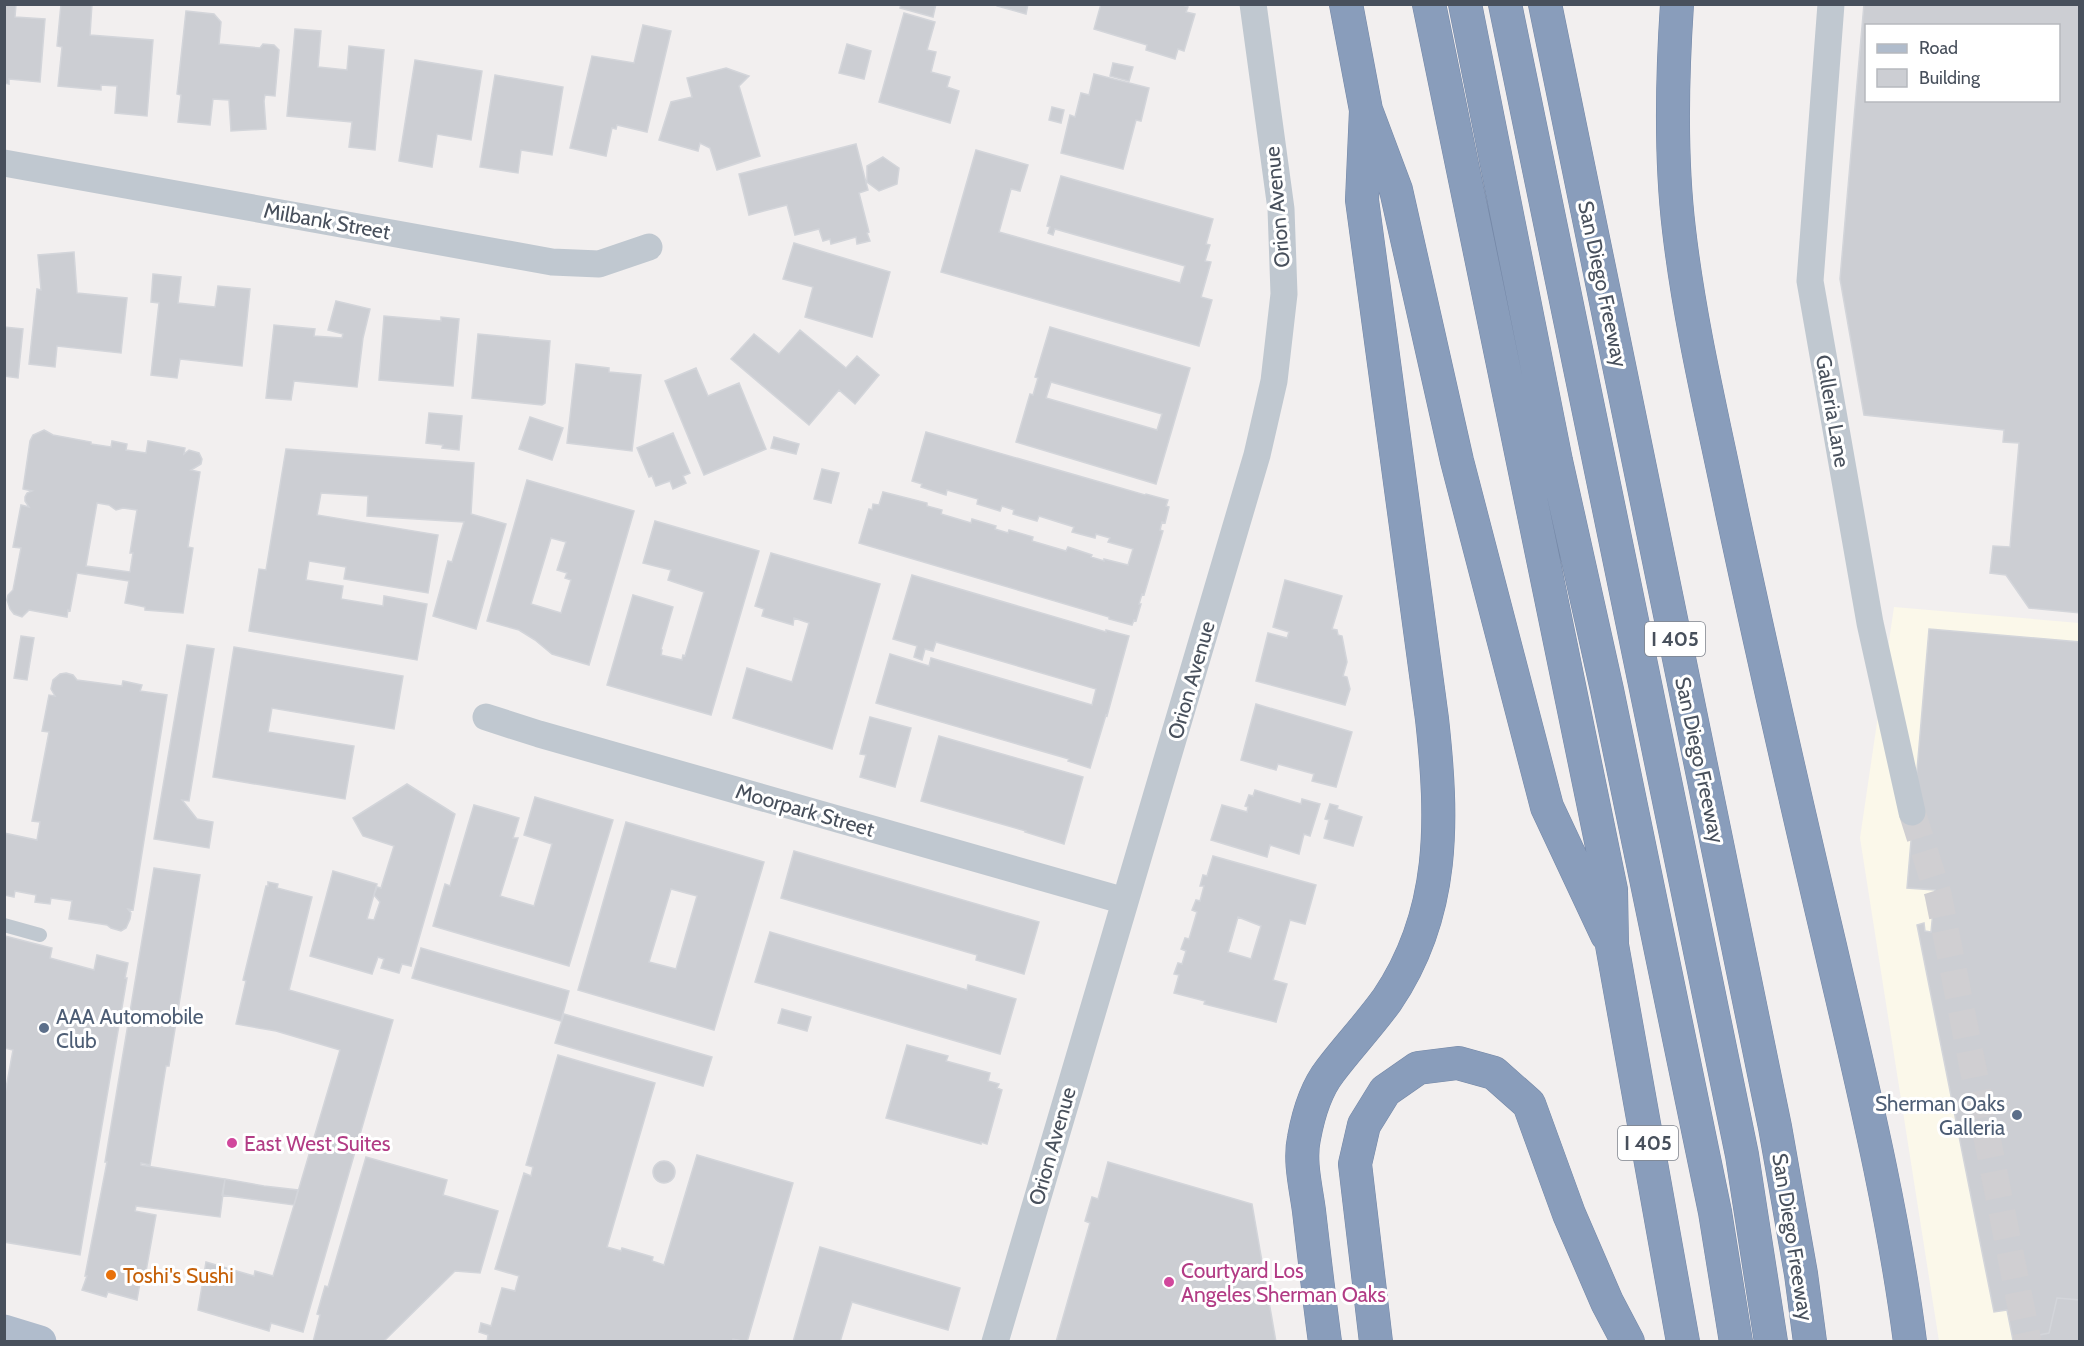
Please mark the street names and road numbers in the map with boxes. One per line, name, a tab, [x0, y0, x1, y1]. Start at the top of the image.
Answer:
street label: Orion Avenue	[1259, 145, 1295, 269]
street label: Milbank Street	[262, 198, 392, 244]
street label: San Diego Freeway	[1573, 199, 1633, 370]
street label: Galleria Lane	[1811, 353, 1855, 469]
street label: Orion Avenue	[1162, 618, 1220, 742]
road number: I 405	[1645, 622, 1705, 656]
street label: San Diego Freeway	[1670, 675, 1730, 846]
street label: Moorpark Street	[733, 778, 877, 842]
street label: Orion Avenue	[1023, 1084, 1081, 1208]
road number: I 405	[1618, 1126, 1678, 1160]
street label: San Diego Freeway	[1767, 1151, 1819, 1323]

